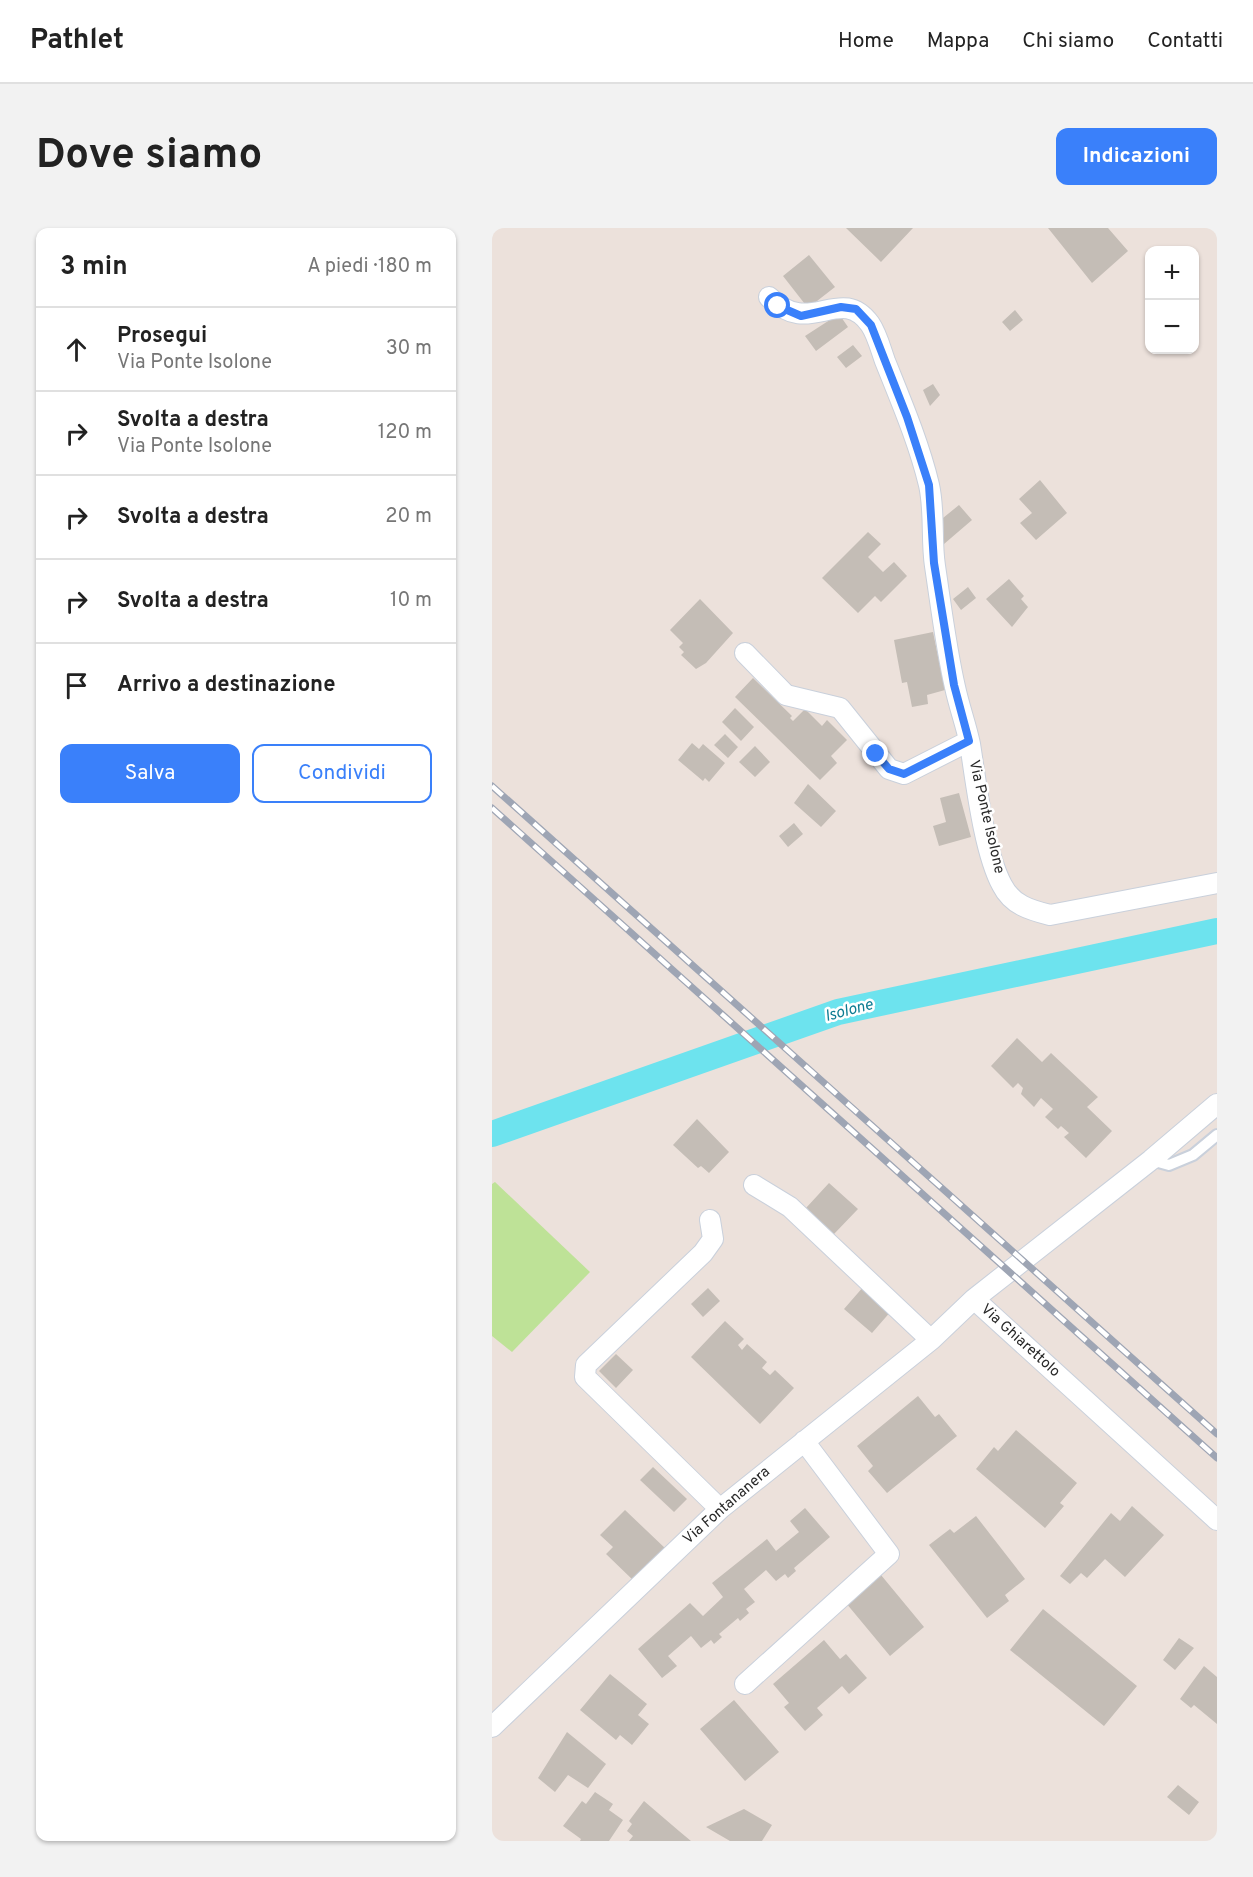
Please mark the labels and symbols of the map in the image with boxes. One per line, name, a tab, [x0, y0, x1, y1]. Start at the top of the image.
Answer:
route start	[764, 292, 790, 318]
route end	[862, 740, 888, 766]
street label: Via Ponte Isolone	[964, 758, 1008, 876]
water label: Isolone	[823, 995, 876, 1027]
street label: Via Ghiarettolo	[976, 1300, 1064, 1382]
street label: Via Fontananera	[680, 1463, 774, 1549]

